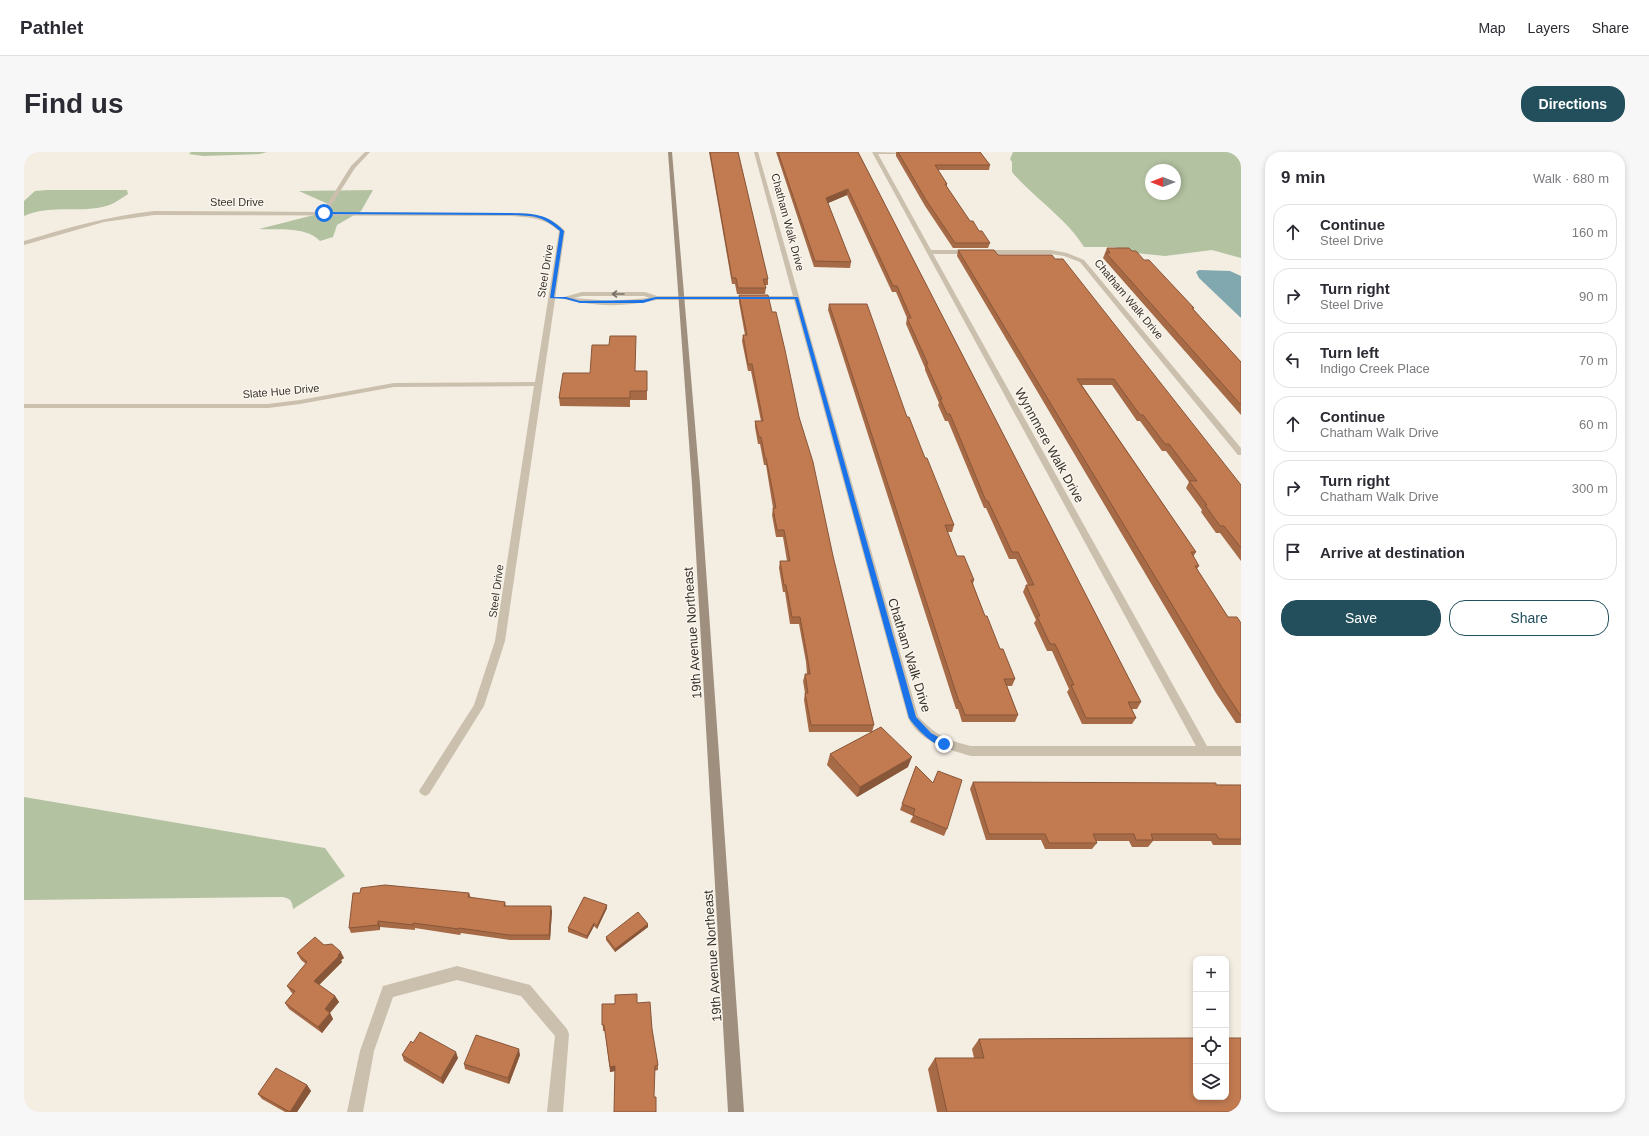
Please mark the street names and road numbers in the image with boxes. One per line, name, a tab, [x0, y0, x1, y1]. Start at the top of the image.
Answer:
street label: Chatham Walk Drive	[769, 172, 807, 272]
street label: Steel Drive	[210, 196, 264, 208]
street label: Steel Drive	[535, 243, 555, 299]
street label: Chatham Walk Drive	[1092, 257, 1166, 341]
street label: Slate Hue Drive	[242, 382, 320, 400]
street label: Wynnmere Walk Drive	[1012, 385, 1087, 505]
street label: Steel Drive	[486, 564, 506, 618]
street label: 19th Avenue Northeast	[680, 566, 705, 699]
street label: Chatham Walk Drive	[885, 596, 934, 714]
street label: 19th Avenue Northeast	[700, 889, 725, 1022]

